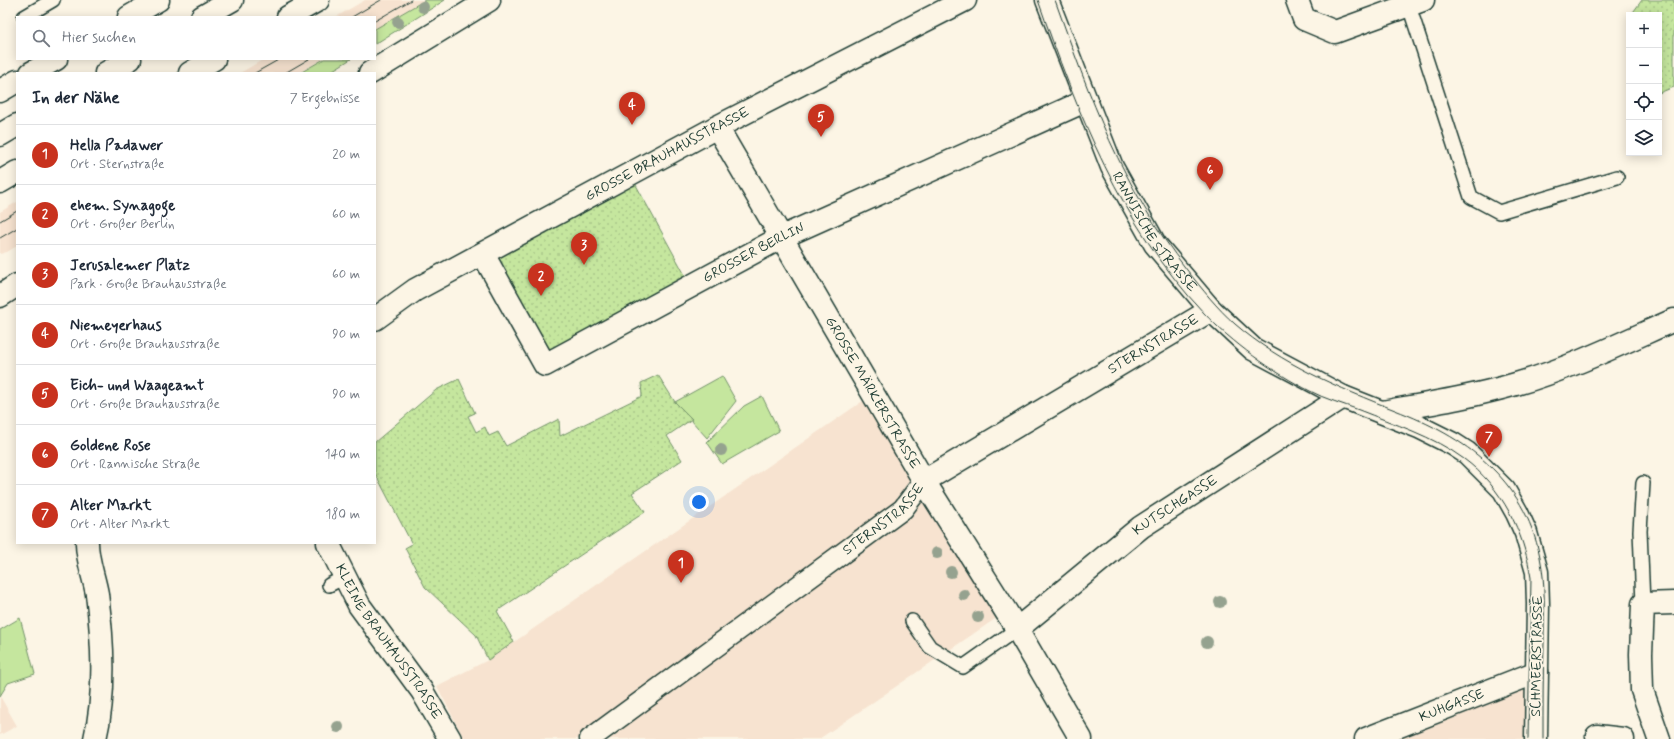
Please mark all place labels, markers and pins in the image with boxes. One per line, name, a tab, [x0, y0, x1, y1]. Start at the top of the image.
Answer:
pin: 4	[619, 92, 645, 125]
pin: 5	[808, 104, 834, 137]
pin: 6	[1197, 157, 1223, 190]
pin: 3	[571, 232, 597, 265]
pin: 2	[528, 263, 554, 296]
pin: 7	[1476, 424, 1502, 457]
pin: 1	[668, 550, 694, 583]

